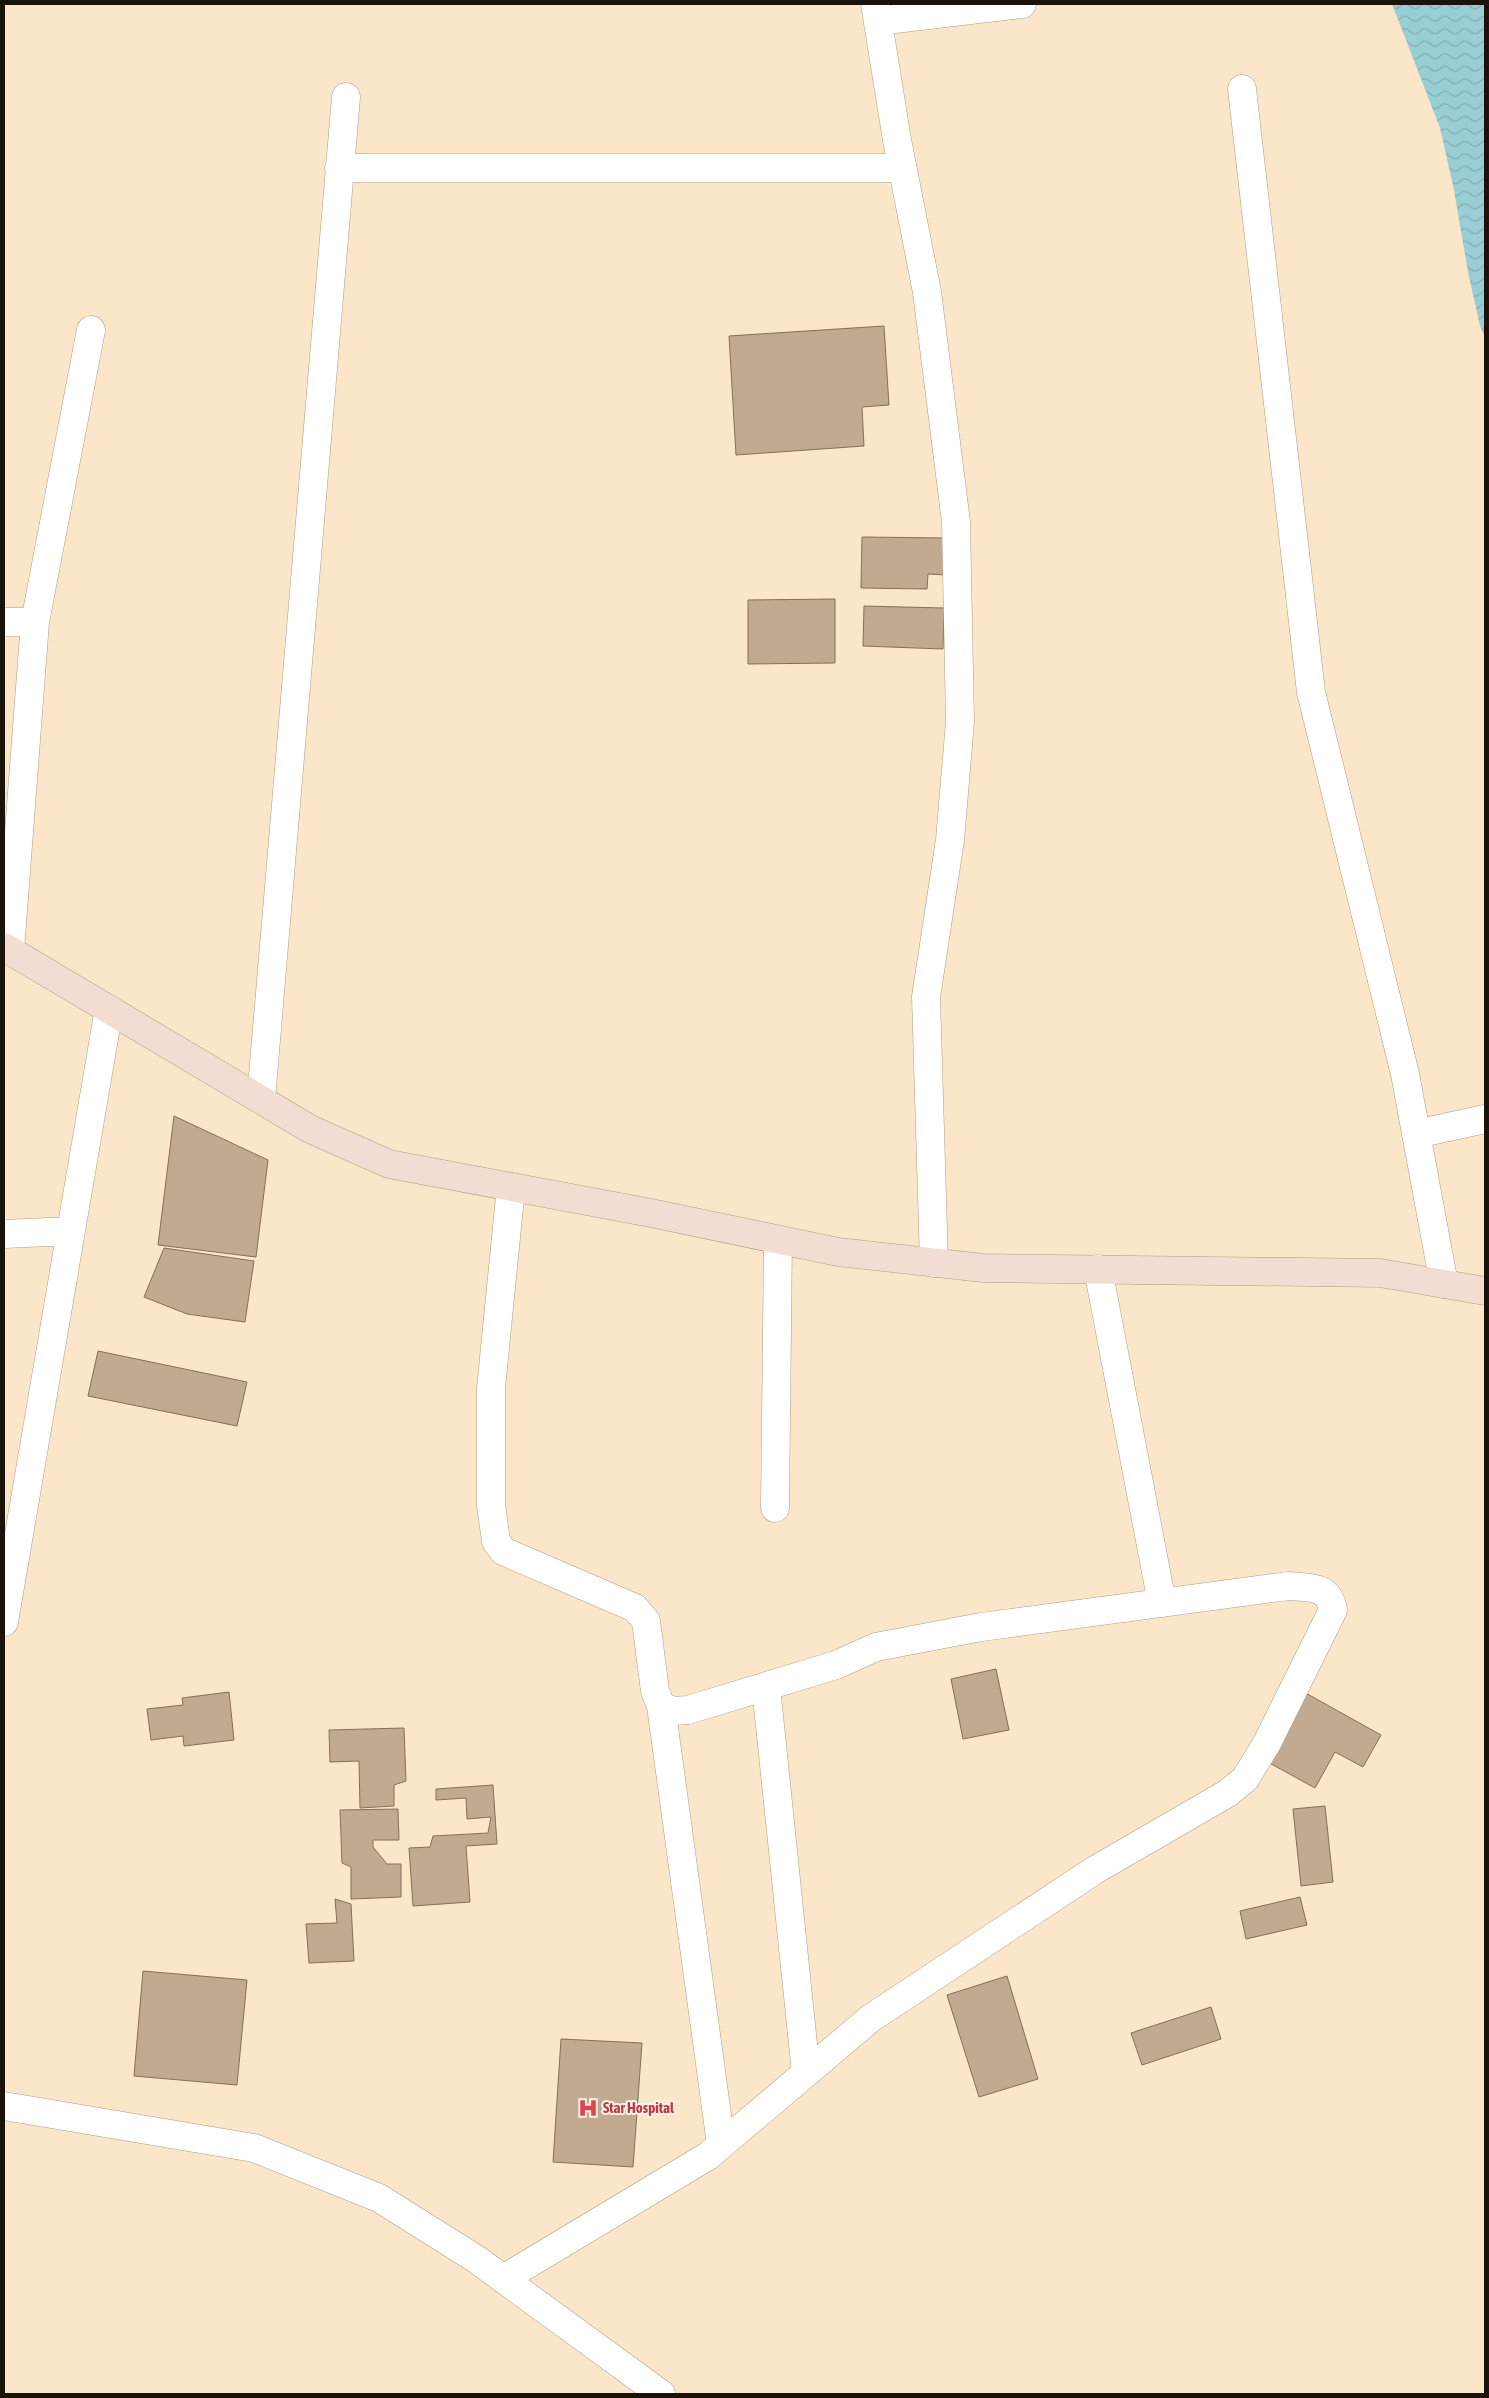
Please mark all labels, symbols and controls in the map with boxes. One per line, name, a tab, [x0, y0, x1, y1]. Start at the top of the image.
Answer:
hospital icon: Star Hospital	[577, 2097, 599, 2119]
place label: Star Hospital	[603, 2099, 675, 2116]

